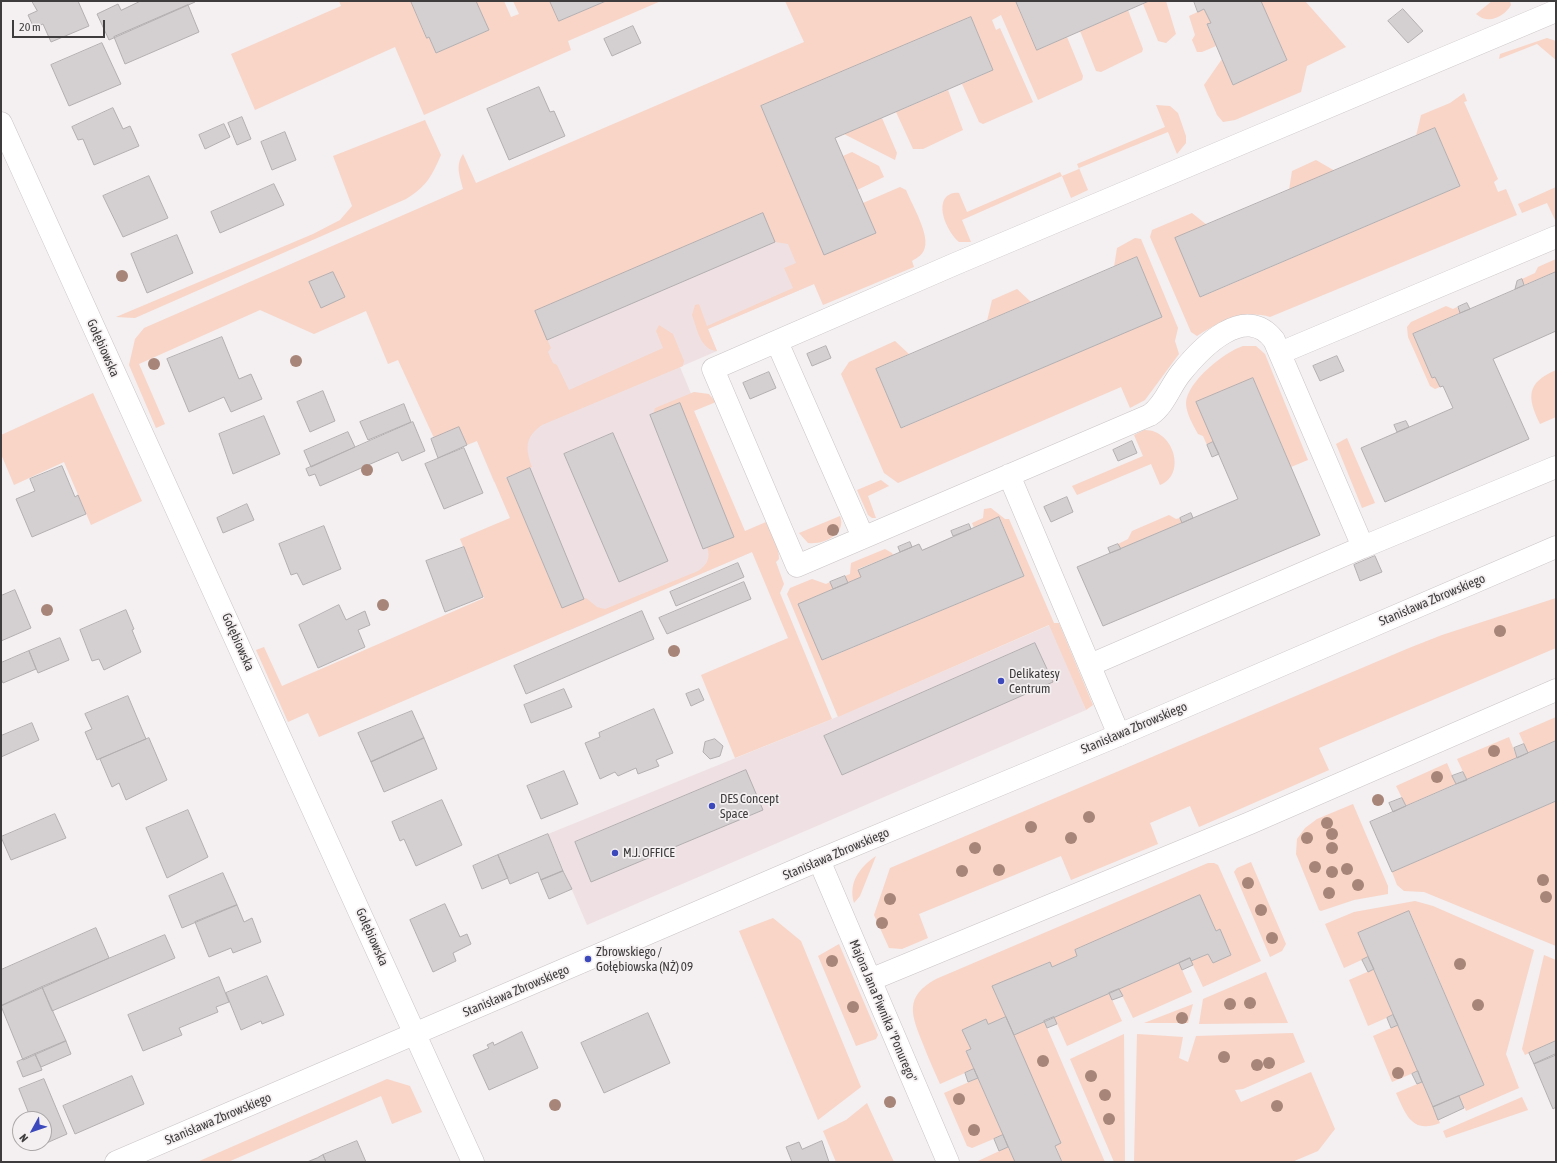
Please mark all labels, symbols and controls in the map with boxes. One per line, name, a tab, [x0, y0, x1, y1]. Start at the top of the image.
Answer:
scale bar	[14, 12, 107, 38]
text: 20 m	[19, 20, 41, 34]
street label: Gołębiowska	[83, 317, 123, 379]
street label: Stanisława Zbrowskiego	[1377, 571, 1487, 629]
street label: Gołębiowska	[218, 611, 258, 673]
place label: Delikatesy Centrum	[1009, 666, 1060, 697]
marker: Delikatesy Centrum	[996, 676, 1006, 686]
street label: Stanisława Zbrowskiego	[1079, 699, 1189, 757]
place label: DES Concept Space	[720, 791, 779, 822]
marker: DES Concept Space	[707, 801, 717, 811]
street label: Stanisława Zbrowskiego	[781, 825, 891, 883]
place label: M.J. OFFICE	[623, 845, 675, 861]
marker: M.J. OFFICE	[610, 848, 620, 858]
street label: Gołębiowska	[352, 906, 392, 968]
street label: Majora Jana Piwnika "Ponurego"	[846, 937, 920, 1085]
place label: Zbrowskiego / Gołębiowska (NŻ) 09	[596, 944, 693, 975]
marker: Zbrowskiego / Gołębiowska (NŻ) 09	[583, 954, 593, 964]
street label: Stanisława Zbrowskiego	[461, 962, 571, 1020]
street label: Stanisława Zbrowskiego	[163, 1090, 273, 1148]
north arrow	[12, 1111, 52, 1151]
text: N	[17, 1132, 30, 1144]

